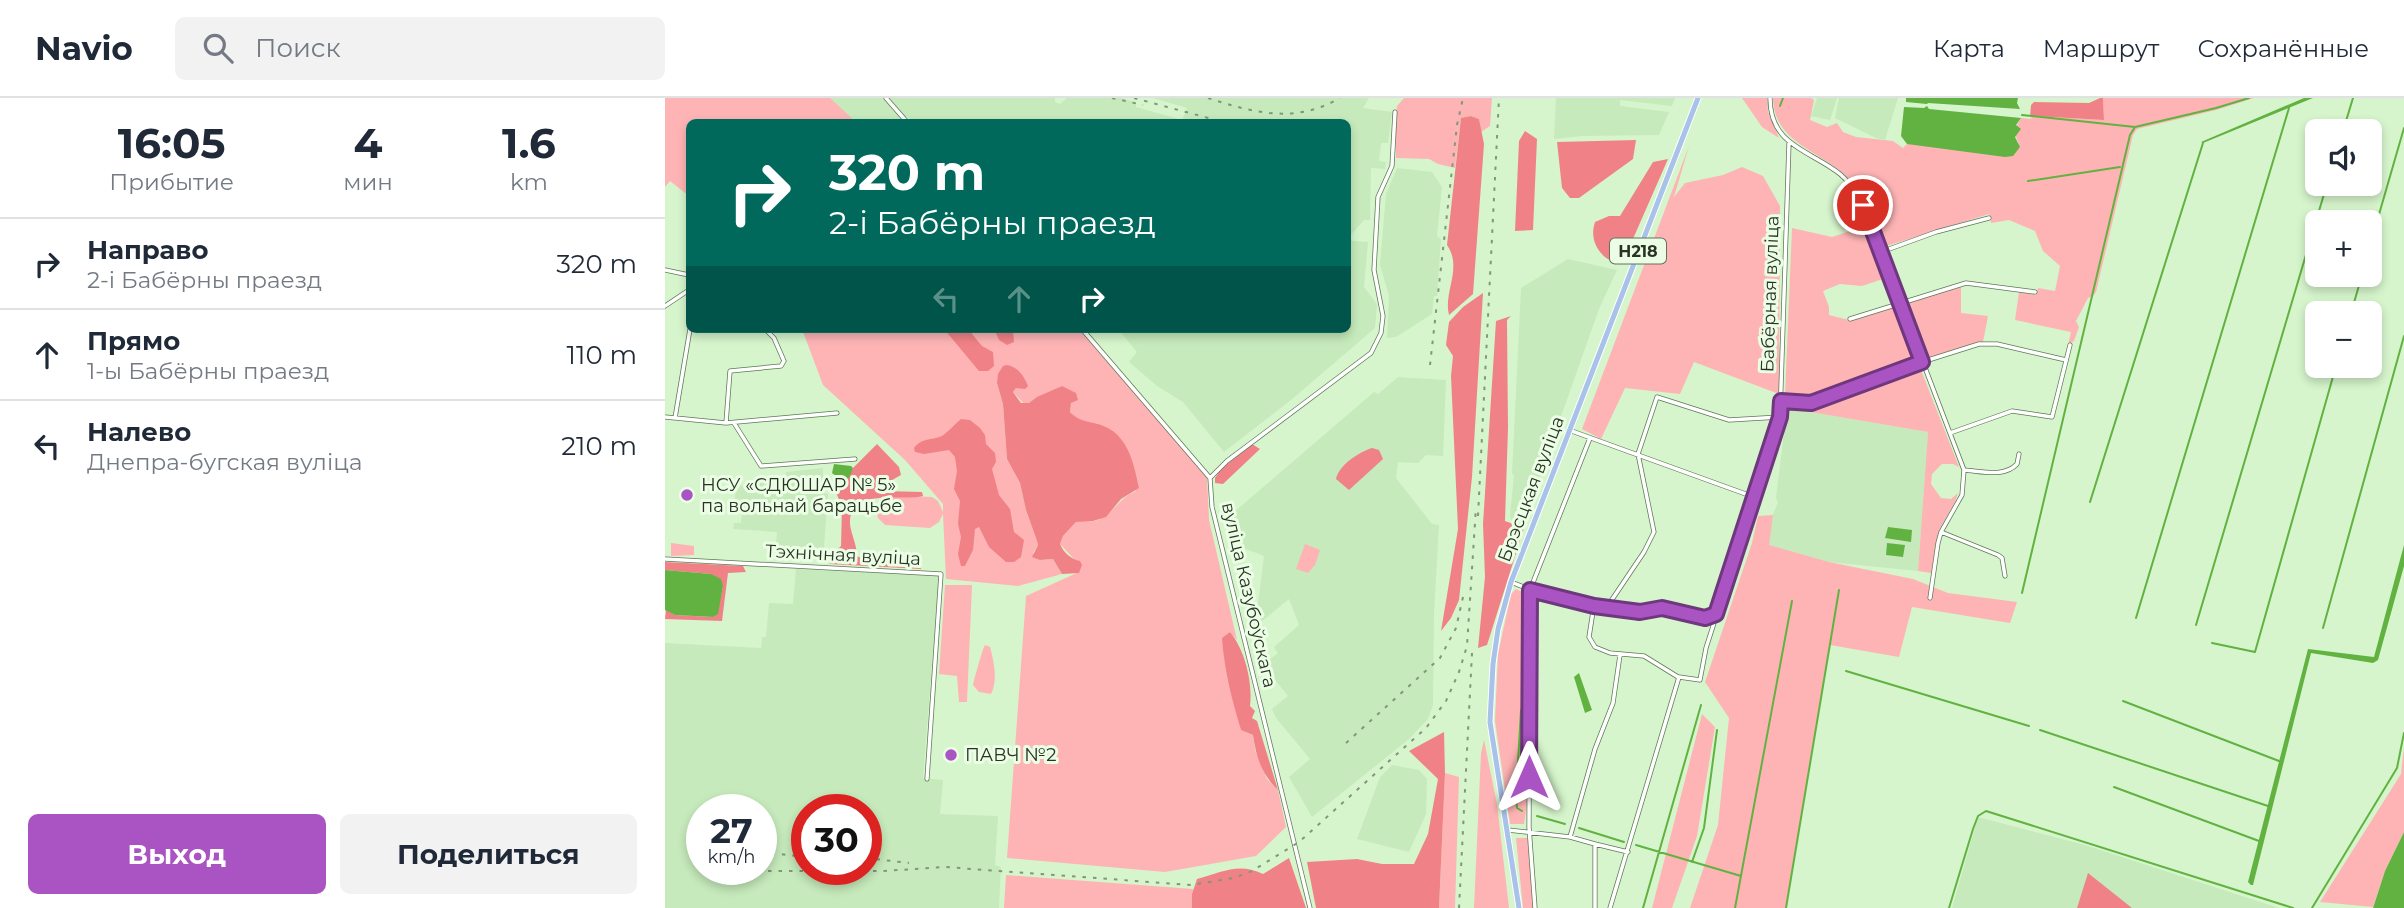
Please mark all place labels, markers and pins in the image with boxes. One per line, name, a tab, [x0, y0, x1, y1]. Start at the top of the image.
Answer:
pin	[1833, 175, 1893, 235]
place label: НСУ «СДЮШАР № 5» па вольнай барацьбе	[701, 474, 902, 517]
marker: НСУ «СДЮШАР № 5» па вольнай барацьбе	[679, 487, 695, 503]
place label: ПАВЧ №2	[965, 744, 1056, 766]
marker: ПАВЧ №2	[943, 747, 959, 763]

